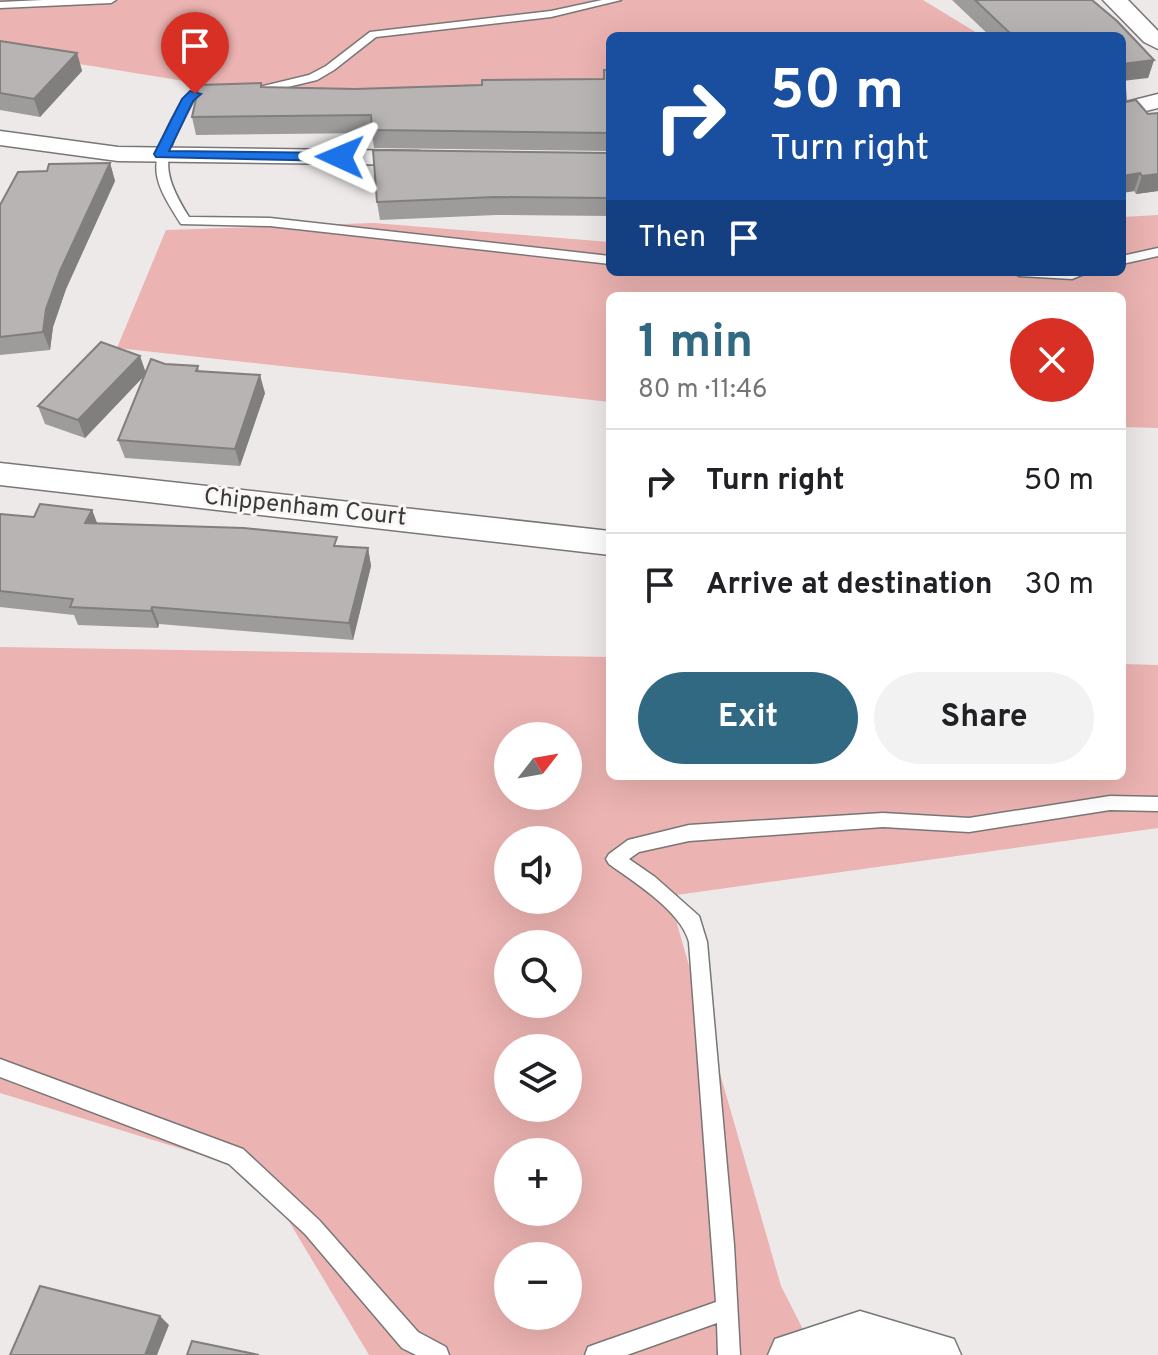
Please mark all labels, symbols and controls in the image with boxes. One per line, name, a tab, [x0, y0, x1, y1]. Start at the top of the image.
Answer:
pin	[161, 12, 229, 94]
icon: arrive	[173, 24, 217, 68]
text: 50 m	[770, 58, 904, 128]
icon: right	[638, 64, 742, 168]
position arrow	[298, 115, 382, 199]
text: Turn right	[770, 127, 929, 173]
icon: arrive	[722, 216, 766, 260]
text: Then	[638, 220, 706, 257]
text: 1 min	[638, 314, 753, 374]
button: close	[1010, 318, 1094, 402]
text: 80 m · 11:46	[638, 374, 768, 407]
icon: right	[638, 459, 682, 503]
text: Turn right	[706, 463, 844, 500]
text: 50 m	[1024, 463, 1094, 500]
street label: Chippenham Court	[202, 482, 408, 534]
icon: arrive	[638, 563, 682, 607]
text: Arrive at destination	[706, 567, 992, 604]
text: 30 m	[1025, 567, 1094, 604]
button: Exit	[638, 672, 858, 764]
button: Share	[874, 672, 1094, 764]
north arrow	[494, 722, 582, 810]
map controls	[494, 722, 582, 1330]
button: sound	[494, 826, 582, 914]
button: search	[494, 930, 582, 1018]
button: layers	[494, 1034, 582, 1122]
button: +	[494, 1138, 582, 1226]
button: −	[494, 1242, 582, 1330]

